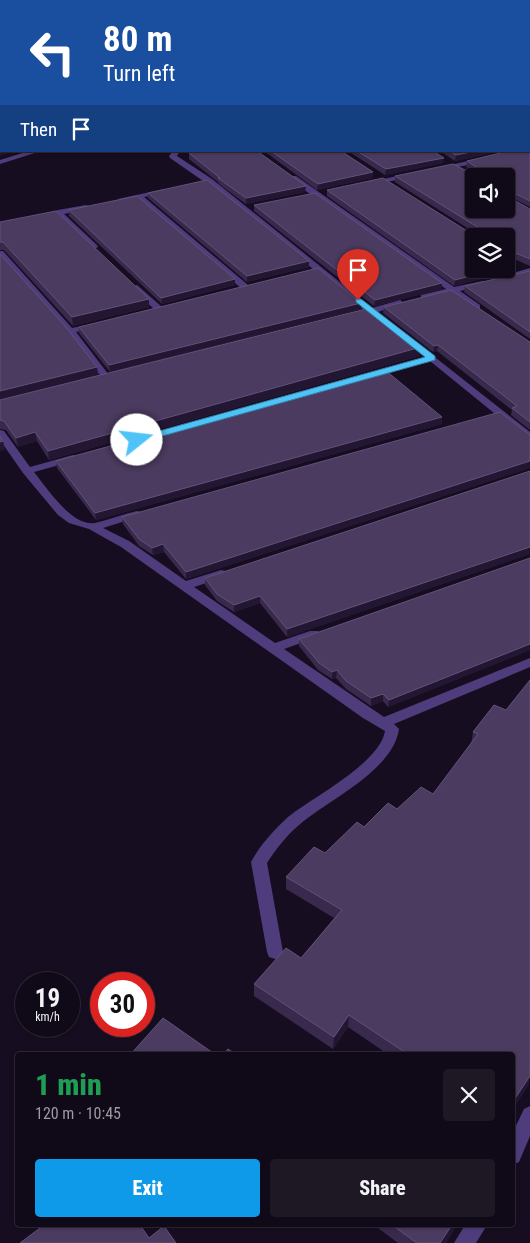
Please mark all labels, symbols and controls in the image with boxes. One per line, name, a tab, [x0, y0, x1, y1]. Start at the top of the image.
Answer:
text: 80 m	[103, 19, 172, 60]
icon: left	[20, 20, 85, 85]
text: Turn left	[103, 61, 175, 86]
icon: arrive	[67, 115, 95, 143]
text: Then	[20, 118, 57, 141]
map controls	[465, 168, 515, 278]
button: sound	[465, 168, 515, 218]
button: layers	[465, 228, 515, 278]
pin	[337, 249, 379, 300]
icon: arrive	[344, 256, 372, 284]
position arrow	[110, 413, 162, 465]
speed limit sign: 30	[90, 972, 155, 1037]
text: 19	[35, 984, 60, 1013]
text: km/h	[35, 1010, 60, 1024]
text: 1 min	[35, 1067, 102, 1102]
button: close	[443, 1069, 495, 1121]
text: 120 m · 10:45	[35, 1104, 121, 1123]
button: Exit	[35, 1159, 260, 1217]
button: Share	[270, 1159, 495, 1217]

